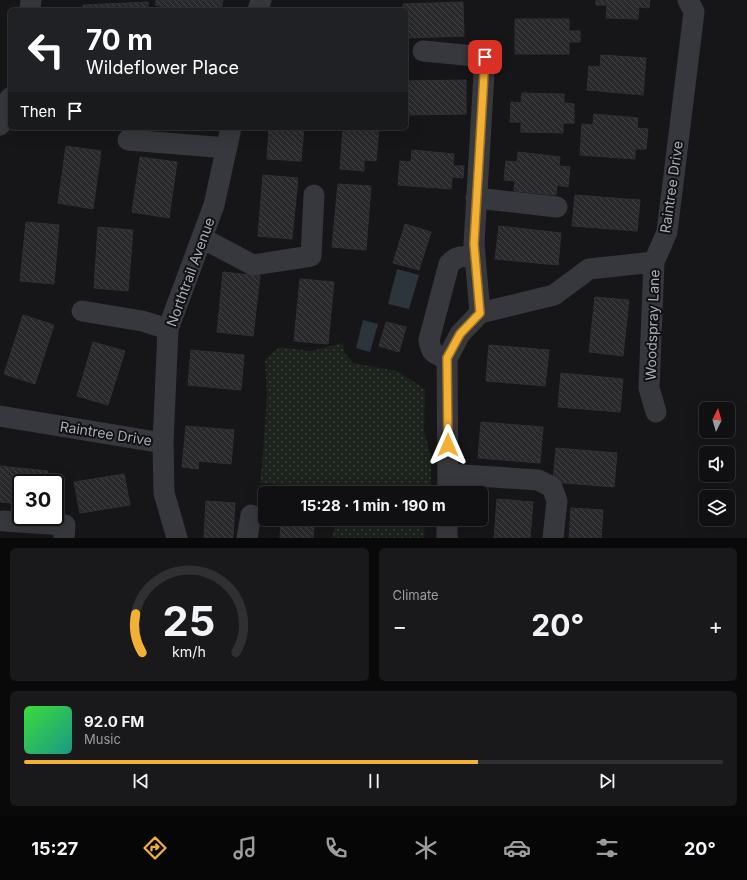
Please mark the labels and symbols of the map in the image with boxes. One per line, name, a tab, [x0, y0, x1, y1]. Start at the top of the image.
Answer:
pin	[468, 40, 502, 74]
street label: Raintree Drive	[656, 140, 686, 234]
street label: Northtrail Avenue	[162, 215, 218, 329]
street label: Woodspray Lane	[642, 269, 662, 381]
north arrow	[699, 402, 735, 438]
street label: Raintree Drive	[59, 417, 153, 449]
position arrow	[427, 424, 469, 466]
speed limit sign: 30	[12, 474, 64, 526]

